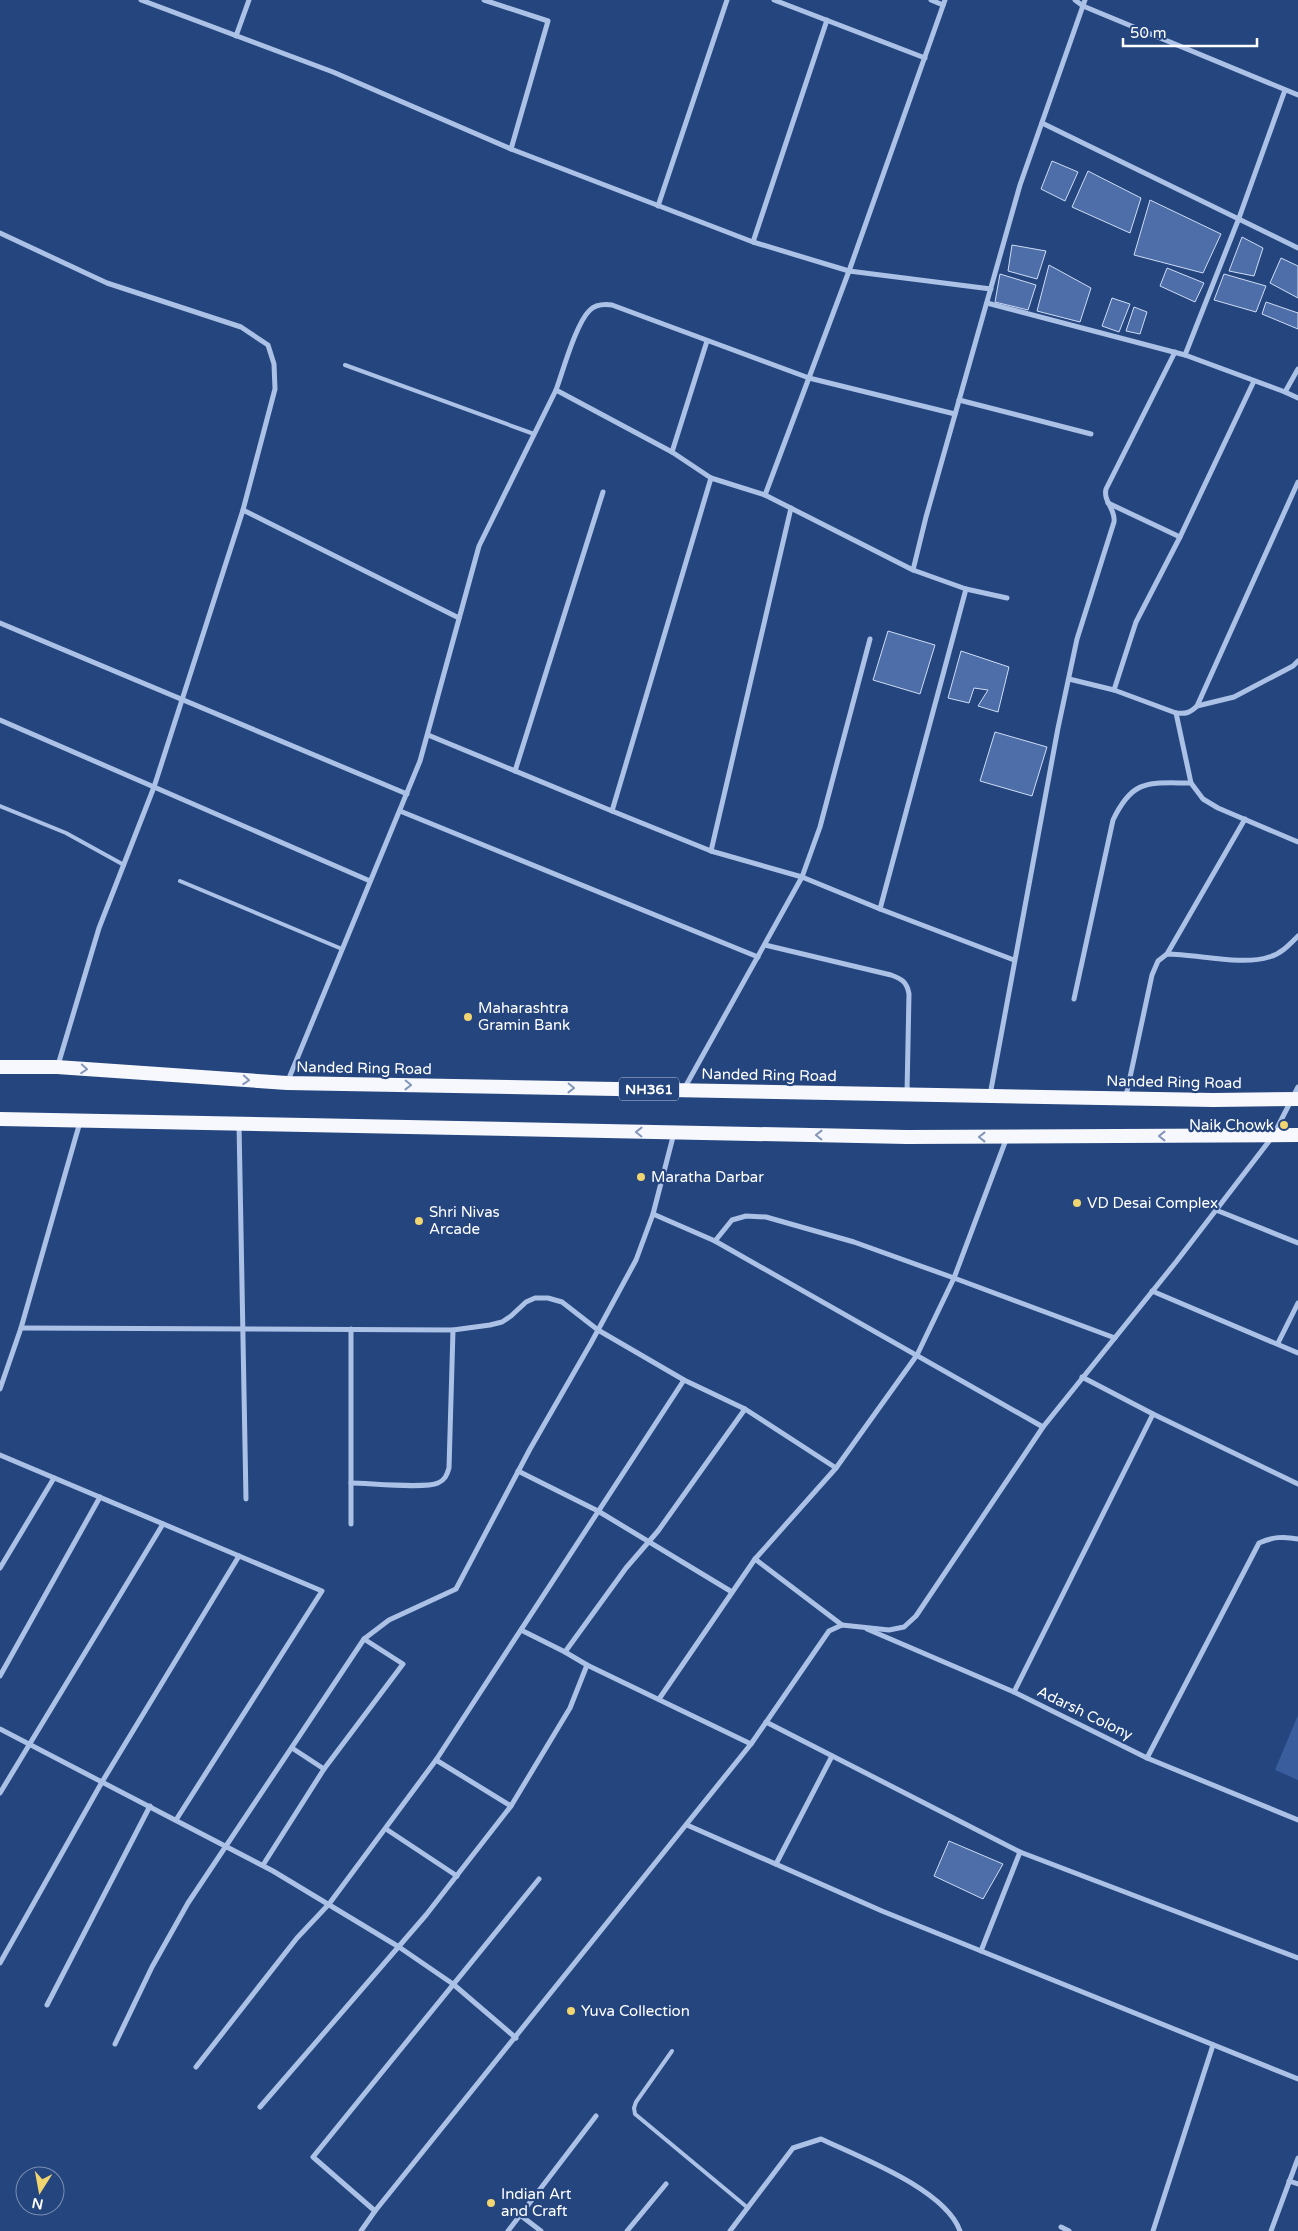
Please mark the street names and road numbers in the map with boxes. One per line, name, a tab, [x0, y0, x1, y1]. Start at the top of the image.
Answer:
street label: Nanded Ring Road	[296, 1058, 432, 1078]
street label: Nanded Ring Road	[701, 1065, 837, 1085]
street label: Nanded Ring Road	[1106, 1072, 1242, 1092]
road number: NH361	[619, 1078, 679, 1100]
street label: Adarsh Colony	[1034, 1682, 1136, 1744]

